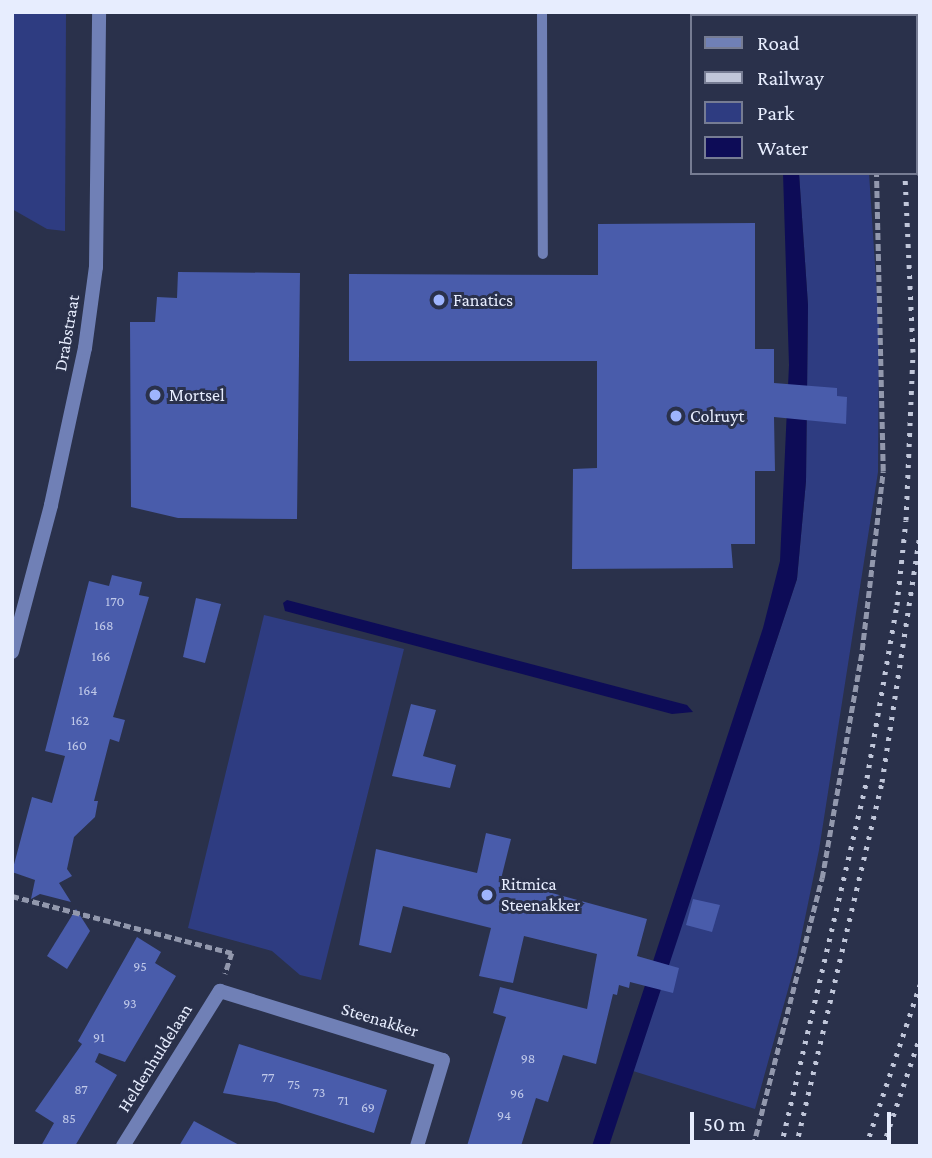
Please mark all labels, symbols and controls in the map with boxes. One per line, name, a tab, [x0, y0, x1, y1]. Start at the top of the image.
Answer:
legend	[690, 14, 918, 175]
text: Road	[757, 31, 800, 55]
text: Railway	[757, 66, 824, 90]
text: Park	[757, 101, 794, 125]
text: Water	[757, 136, 809, 160]
place label: Fanatics	[453, 289, 513, 311]
marker: Fanatics	[431, 292, 447, 308]
street label: Drabstraat	[50, 293, 84, 373]
place label: Mortsel	[169, 384, 225, 406]
marker: Mortsel	[147, 387, 163, 403]
place label: Colruyt	[690, 405, 744, 427]
marker: Colruyt	[668, 408, 684, 424]
house number: 170	[106, 593, 124, 609]
house number: 168	[94, 617, 114, 633]
house number: 166	[92, 648, 110, 664]
house number: 164	[79, 682, 97, 698]
house number: 162	[71, 712, 89, 728]
house number: 160	[67, 737, 87, 753]
place label: Ritmica Steenakker	[501, 874, 580, 917]
marker: Ritmica Steenakker	[479, 887, 495, 903]
house number: 95	[133, 958, 147, 974]
house number: 93	[123, 995, 137, 1011]
street label: Steenakker	[339, 998, 421, 1042]
street label: Heldenhuldelaan	[113, 1000, 197, 1116]
house number: 91	[93, 1029, 105, 1045]
house number: 98	[521, 1050, 535, 1066]
house number: 77	[262, 1069, 274, 1085]
house number: 75	[288, 1076, 300, 1092]
house number: 87	[74, 1081, 88, 1097]
house number: 73	[313, 1084, 325, 1100]
house number: 96	[510, 1085, 524, 1101]
house number: 71	[337, 1092, 349, 1108]
scale bar	[694, 1098, 895, 1142]
house number: 69	[361, 1099, 375, 1115]
house number: 94	[497, 1107, 511, 1123]
house number: 85	[62, 1110, 76, 1126]
text: 50 m	[703, 1112, 746, 1136]

